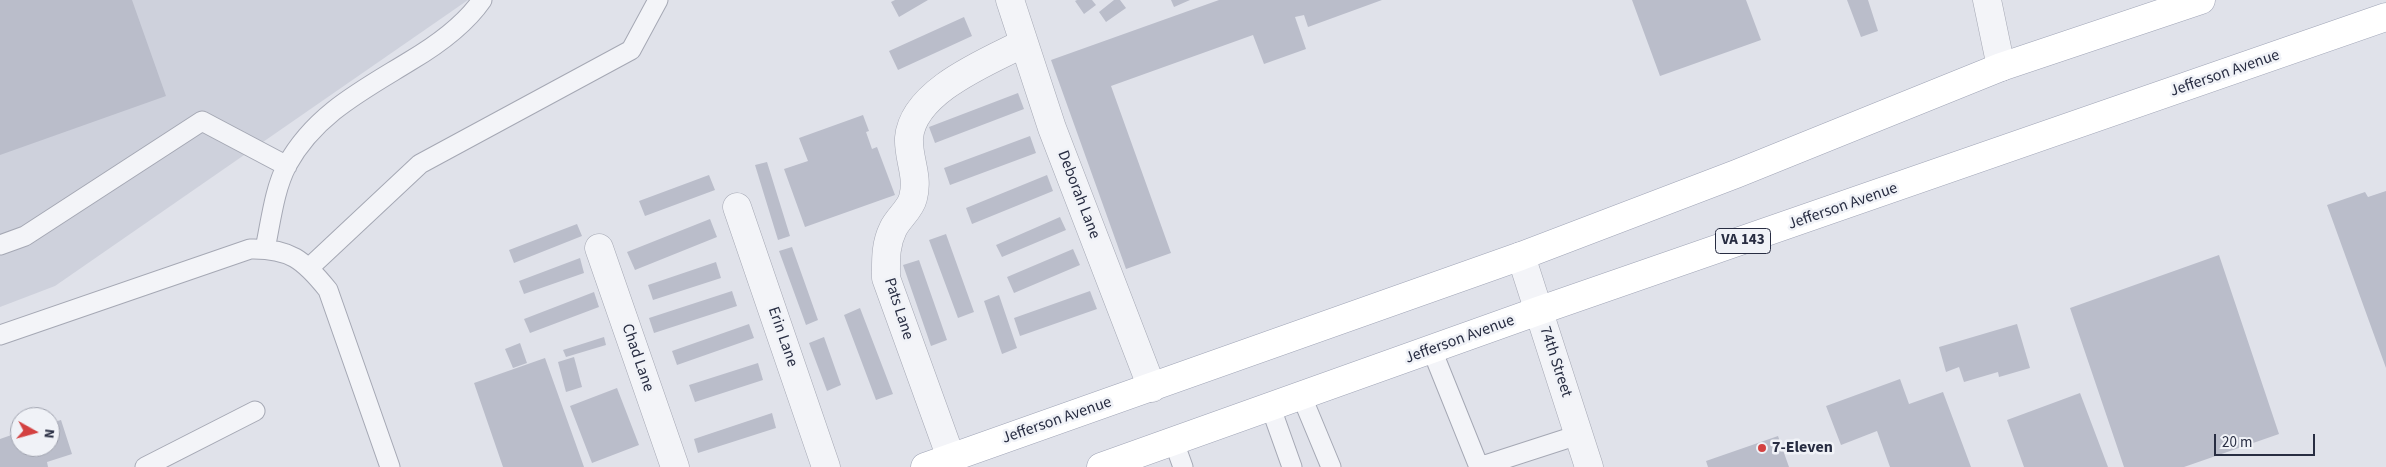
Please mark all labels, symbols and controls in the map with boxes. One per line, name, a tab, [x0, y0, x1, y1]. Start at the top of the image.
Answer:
street label: Jefferson Avenue	[2168, 46, 2282, 102]
street label: Deborah Lane	[1052, 148, 1104, 242]
street label: Jefferson Avenue	[1786, 179, 1900, 235]
road number: VA 143	[1716, 228, 1770, 254]
street label: Pats Lane	[879, 276, 917, 342]
street label: Erin Lane	[763, 304, 801, 370]
street label: Jefferson Avenue	[1403, 311, 1517, 369]
street label: Chad Lane	[616, 322, 658, 394]
street label: 74th Street	[1535, 324, 1575, 400]
street label: Jefferson Avenue	[1000, 393, 1114, 449]
north arrow	[10, 407, 60, 457]
scale bar	[2216, 424, 2317, 456]
text: N	[38, 428, 59, 440]
text: 20 m	[2222, 432, 2252, 453]
place label: 7-Eleven	[1772, 438, 1833, 458]
marker: 7-Eleven	[1756, 442, 1768, 454]

